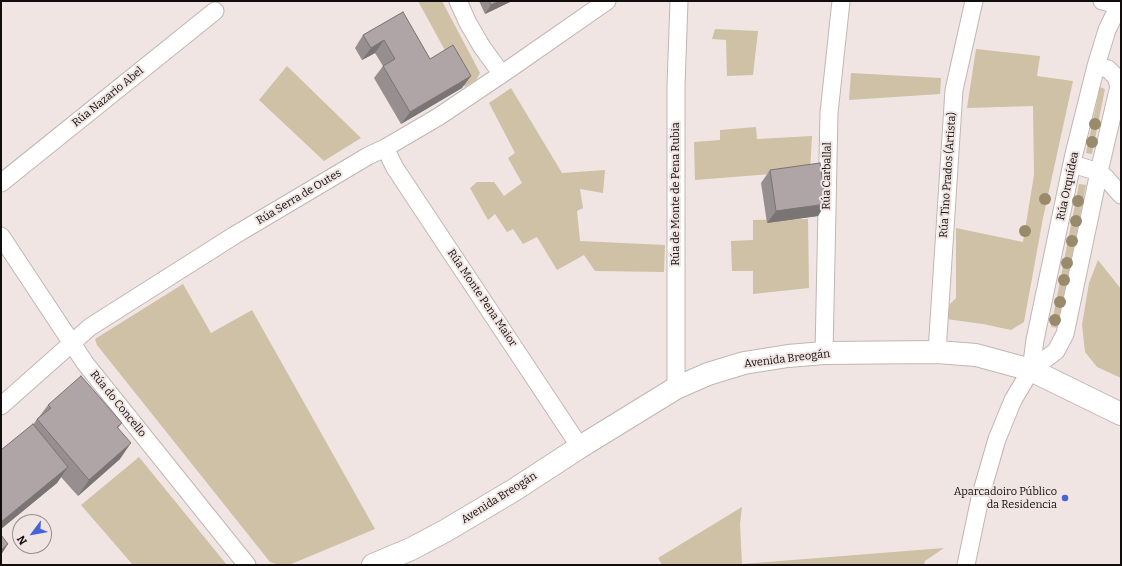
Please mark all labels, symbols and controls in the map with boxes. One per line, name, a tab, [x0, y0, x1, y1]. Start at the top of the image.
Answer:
street label: Rúa Nazario Abel	[70, 64, 146, 130]
street label: Rúa Tino Prados (Artista)	[937, 112, 959, 238]
street label: Rúa de Monte de Pena Rubia	[669, 122, 683, 266]
street label: Rúa Carballal	[820, 142, 834, 210]
street label: Rúa Orquídea	[1054, 151, 1082, 221]
street label: Rúa Serra de Outes	[254, 166, 344, 228]
street label: Rúa Monte Pena Maior	[444, 247, 520, 349]
street label: Avenida Breogán	[743, 347, 831, 371]
street label: Rúa do Concello	[87, 368, 149, 440]
street label: Avenida Breogán	[459, 469, 539, 527]
place label: Aparcadoiro Público da Residencia	[954, 485, 1057, 511]
marker: Aparcadoiro Público da Residencia	[1060, 493, 1070, 503]
north arrow	[12, 514, 52, 554]
text: N	[14, 533, 30, 547]

